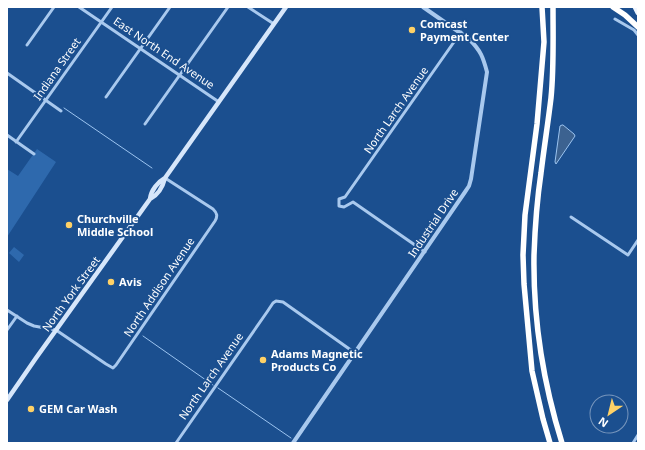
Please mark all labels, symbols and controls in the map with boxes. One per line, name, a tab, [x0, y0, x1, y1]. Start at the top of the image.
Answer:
street label: East North End Avenue	[111, 13, 218, 92]
place label: Comcast Payment Center	[420, 16, 509, 44]
marker: Comcast Payment Center	[407, 25, 417, 35]
street label: Indiana Street	[30, 35, 84, 103]
street label: North Larch Avenue	[360, 63, 431, 156]
street label: Industrial Drive	[404, 185, 461, 260]
place label: Churchville Middle School	[77, 211, 153, 239]
marker: Churchville Middle School	[64, 220, 74, 230]
street label: North Addison Avenue	[120, 234, 197, 339]
street label: North York Street	[38, 253, 103, 334]
place label: Avis	[119, 274, 142, 289]
marker: Avis	[106, 277, 116, 287]
street label: North Larch Avenue	[175, 329, 246, 422]
place label: Adams Magnetic Products Co	[271, 346, 363, 374]
marker: Adams Magnetic Products Co	[258, 355, 268, 365]
north arrow	[589, 394, 629, 434]
place label: GEM Car Wash	[39, 401, 117, 416]
marker: GEM Car Wash	[26, 404, 36, 414]
text: N	[595, 414, 611, 431]

